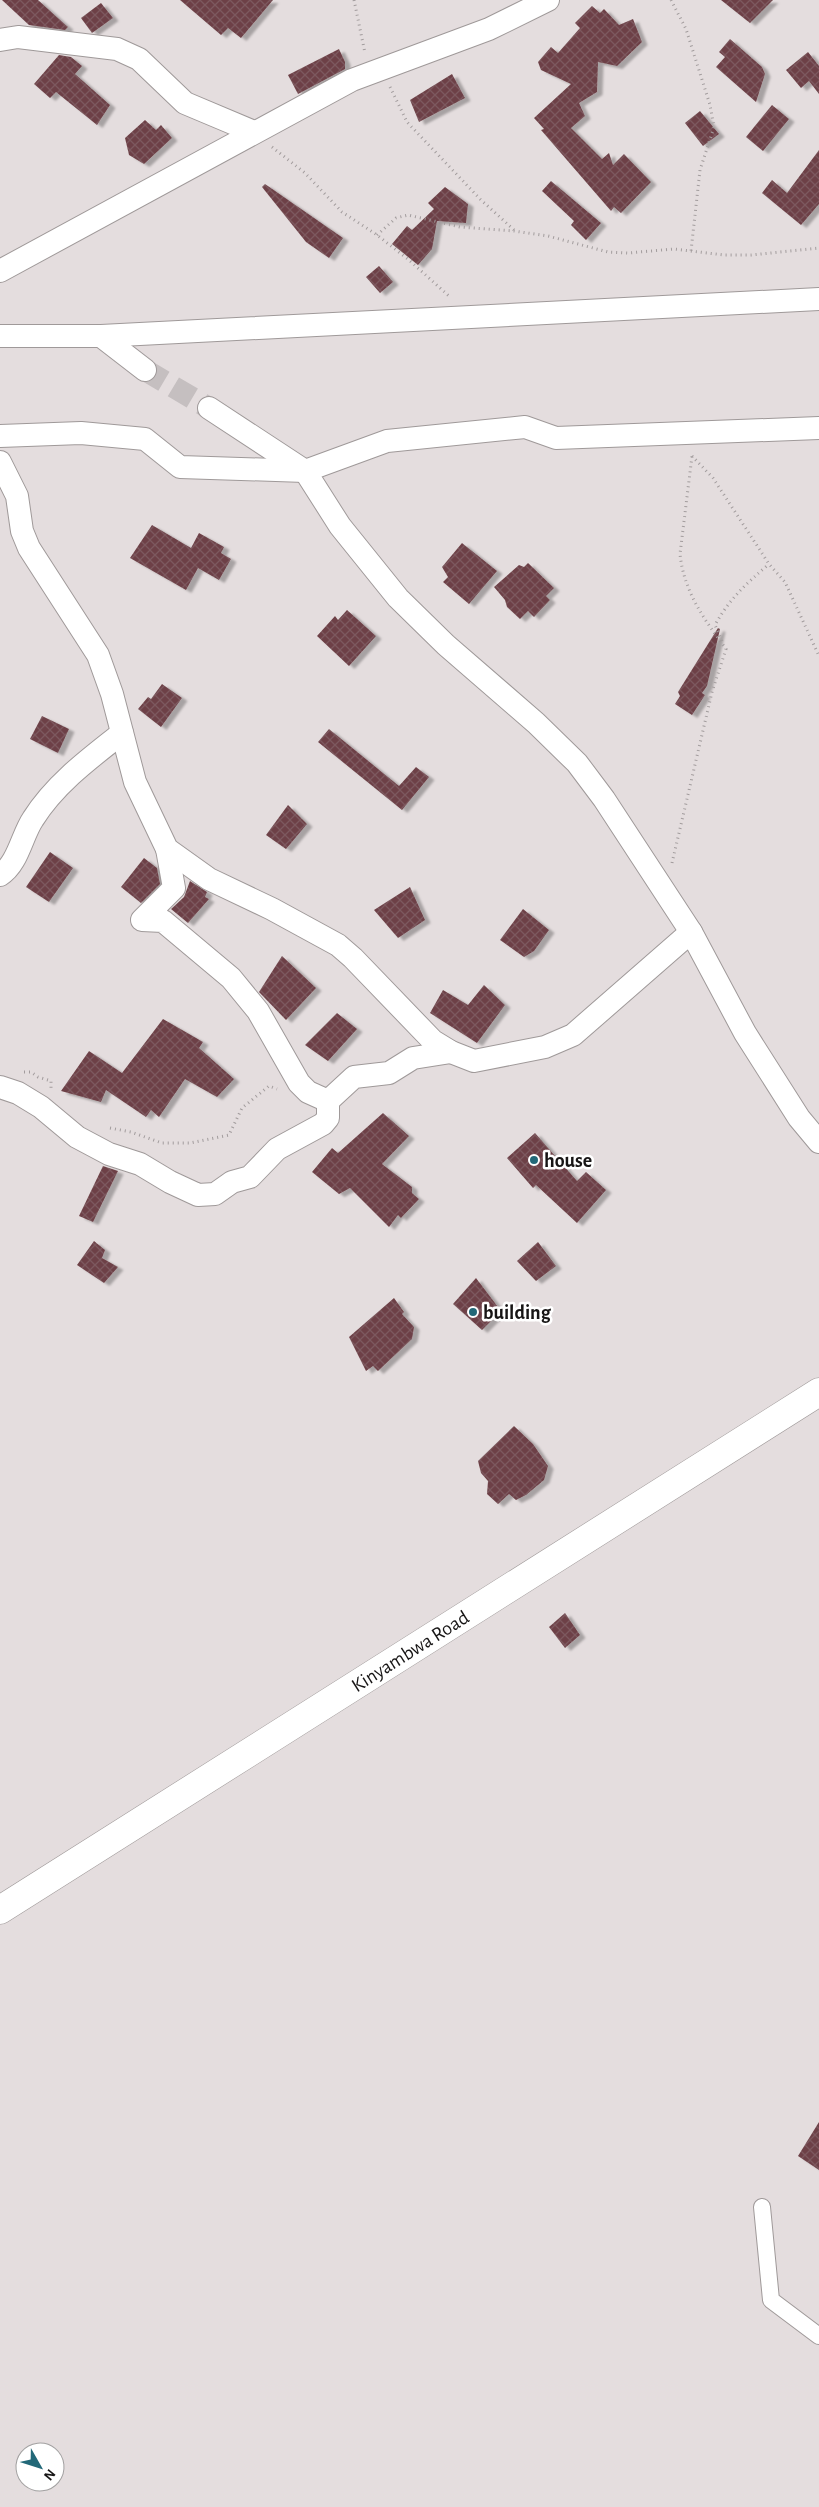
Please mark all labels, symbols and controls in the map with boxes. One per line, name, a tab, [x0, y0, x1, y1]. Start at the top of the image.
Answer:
place label: house	[544, 1151, 592, 1171]
marker: house	[528, 1154, 540, 1166]
place label: building	[483, 1303, 552, 1323]
marker: building	[467, 1306, 479, 1318]
street label: Kinyambwa Road	[348, 1607, 473, 1696]
north arrow	[15, 2442, 65, 2492]
text: N	[41, 2466, 58, 2483]

